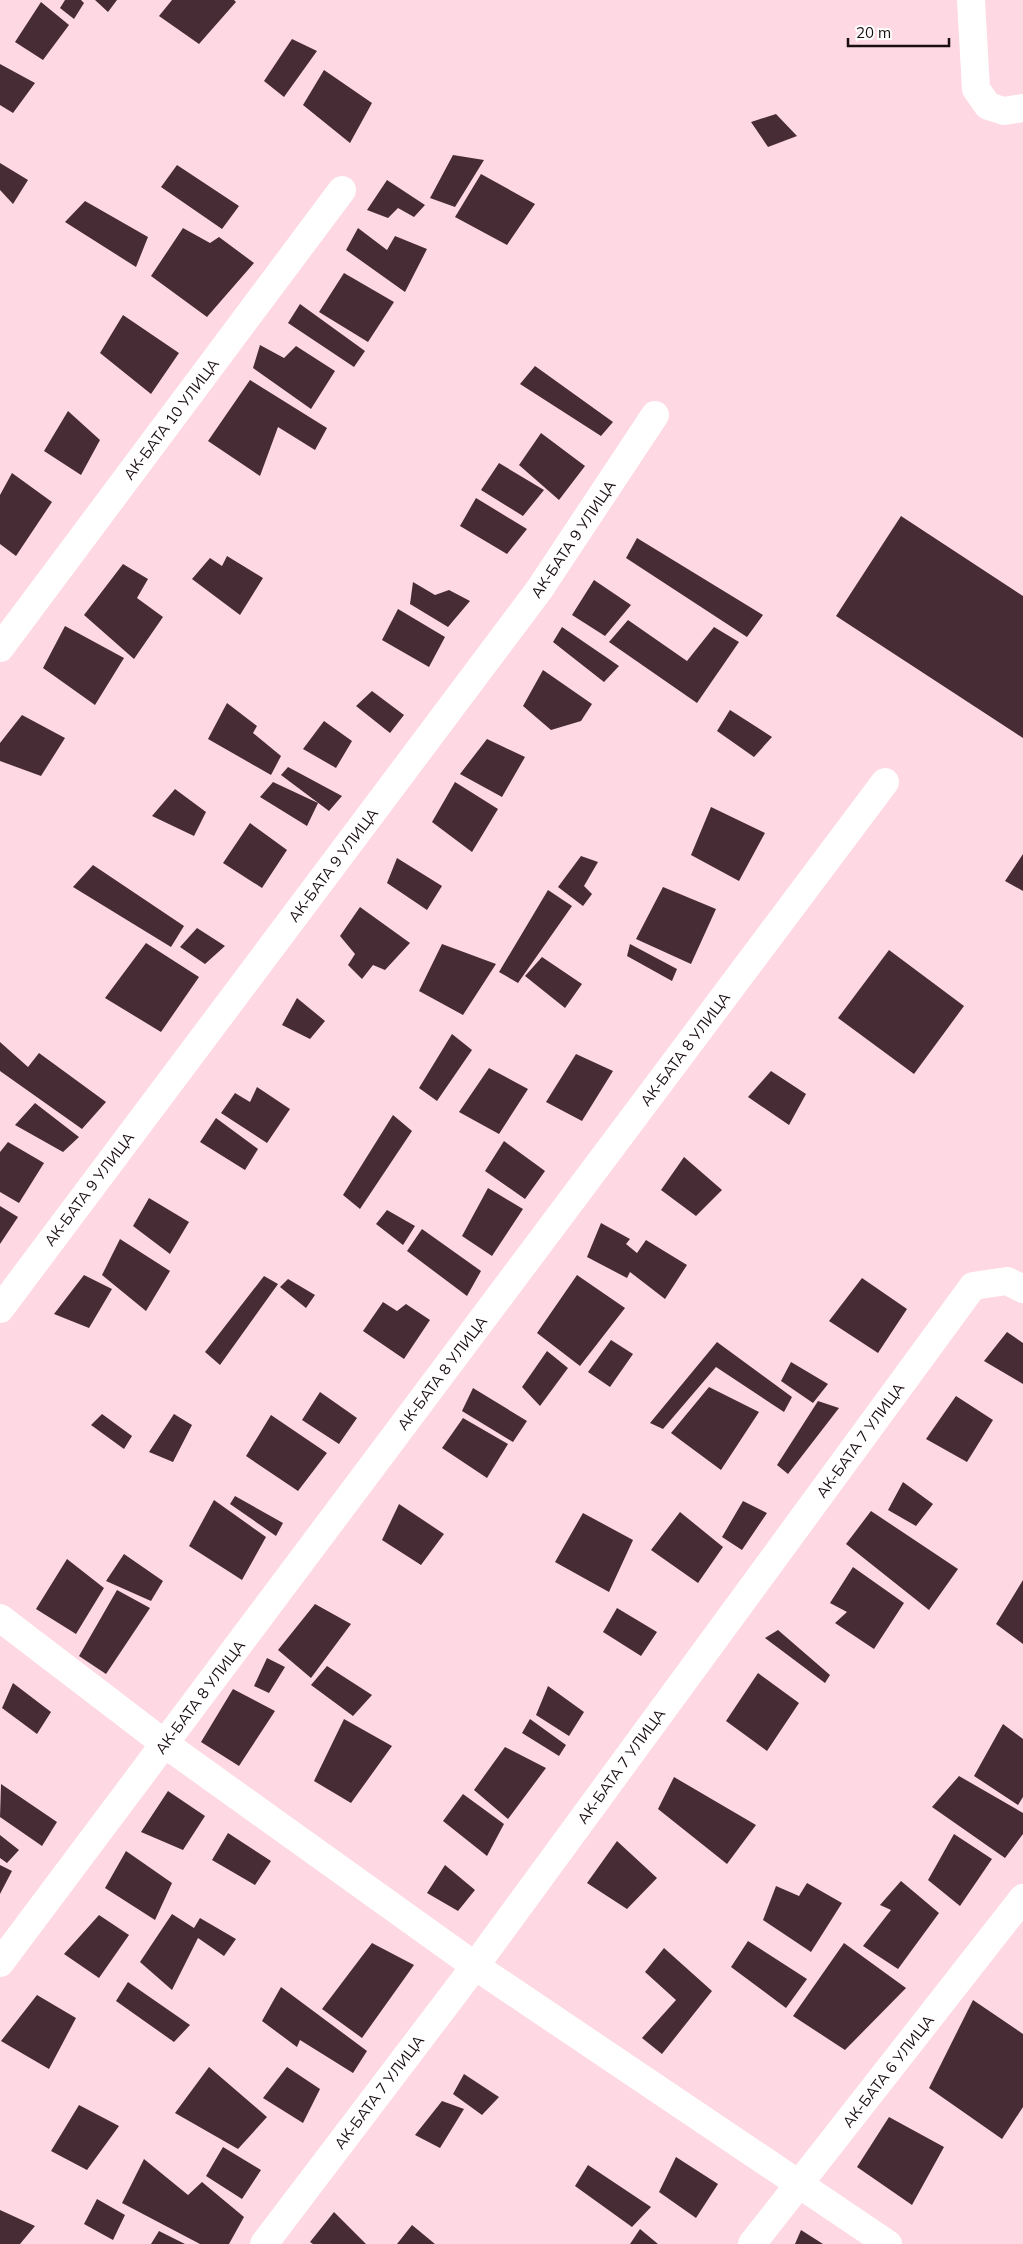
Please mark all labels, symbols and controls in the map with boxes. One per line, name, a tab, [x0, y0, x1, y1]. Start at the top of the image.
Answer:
scale bar	[848, 15, 949, 47]
text: 20 m	[856, 23, 891, 42]
street label: АК-БАТА 10 УЛИЦА	[119, 355, 223, 483]
street label: АК-БАТА 9 УЛИЦА	[527, 477, 619, 601]
street label: АК-БАТА 9 УЛИЦА	[284, 804, 382, 926]
street label: АК-БАТА 8 УЛИЦА	[636, 988, 734, 1110]
street label: АК-БАТА 9 УЛИЦА	[40, 1128, 138, 1250]
street label: АК-БАТА 8 УЛИЦА	[393, 1312, 491, 1434]
street label: АК-БАТА 7 УЛИЦА	[812, 1379, 908, 1501]
street label: АК-БАТА 8 УЛИЦА	[151, 1636, 249, 1758]
street label: АК-БАТА 7 УЛИЦА	[573, 1705, 669, 1827]
street label: АК-БАТА 6 УЛИЦА	[838, 2011, 938, 2131]
street label: АК-БАТА 7 УЛИЦА	[330, 2031, 428, 2153]

